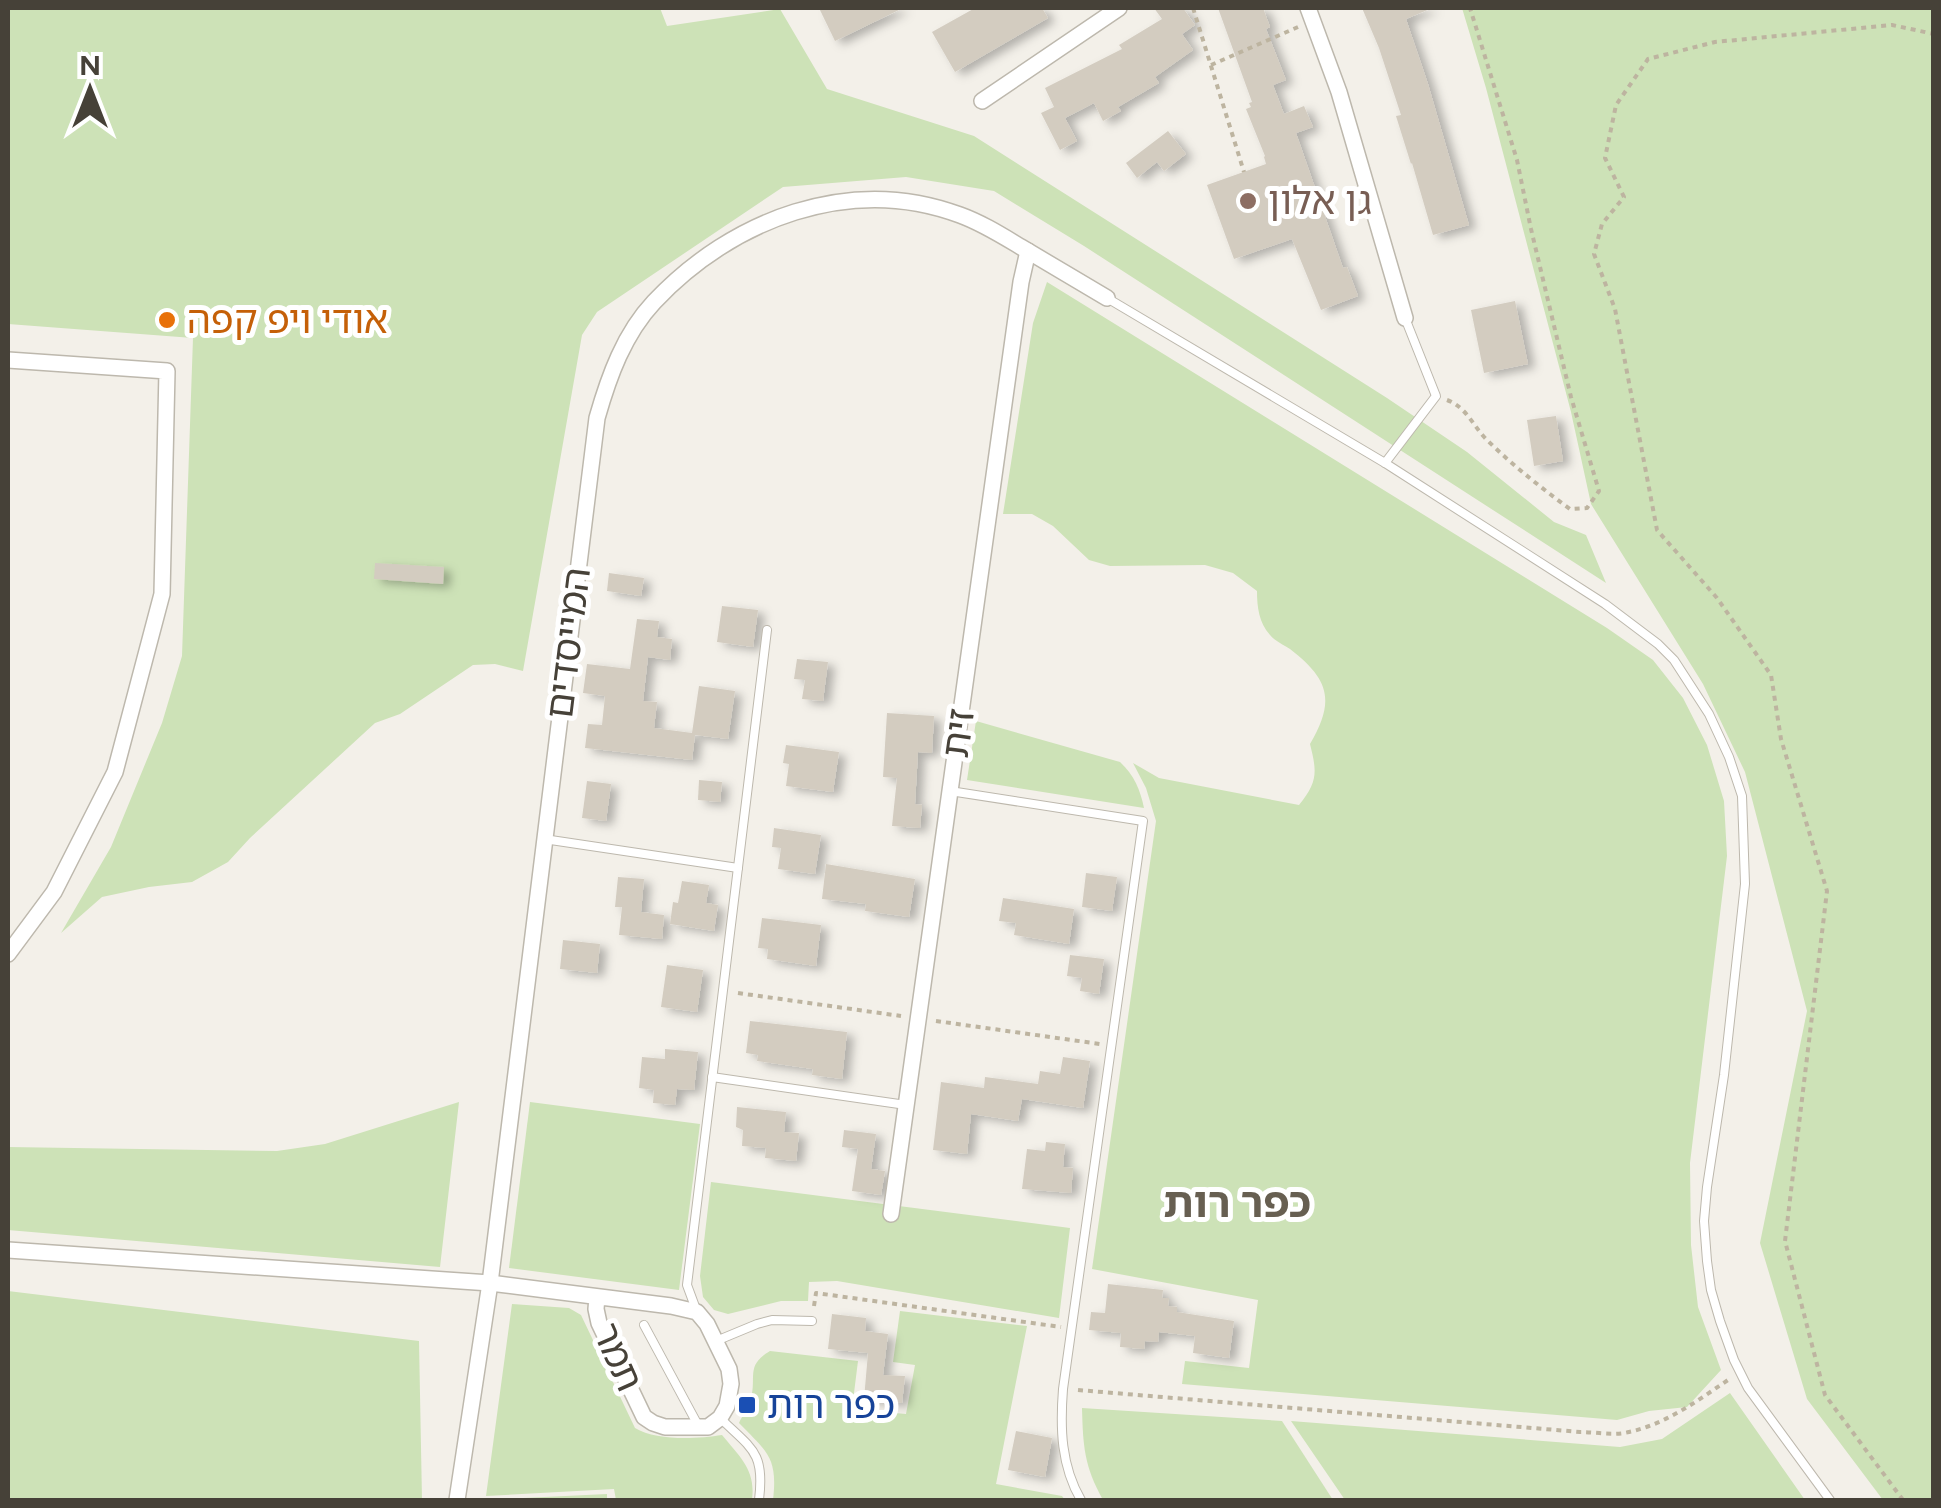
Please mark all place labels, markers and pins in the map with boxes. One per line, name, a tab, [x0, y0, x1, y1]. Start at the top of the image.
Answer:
place label: גן אלון	[1268, 178, 1372, 224]
marker: גן אלון	[1237, 190, 1259, 212]
place label: אודי ויפ קפה	[187, 297, 388, 343]
marker: אודי ויפ קפה	[156, 309, 178, 331]
place label: כפר רות	[767, 1382, 895, 1428]
marker: כפר רות	[736, 1394, 758, 1416]

